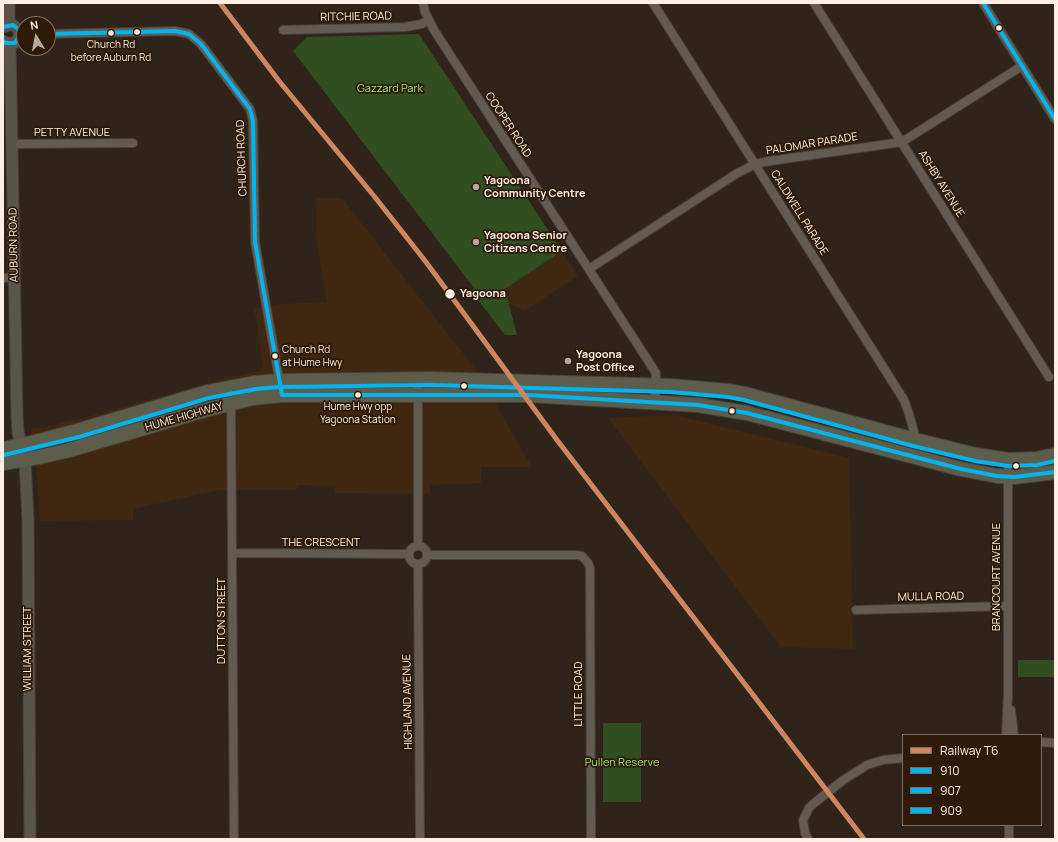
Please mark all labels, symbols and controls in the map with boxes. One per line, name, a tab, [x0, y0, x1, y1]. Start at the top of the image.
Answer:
street label: RITCHIE ROAD	[320, 10, 392, 24]
north arrow	[16, 16, 56, 56]
text: N	[29, 17, 39, 33]
unlabelled marker	[994, 23, 1004, 33]
unlabelled marker	[132, 27, 142, 37]
marker: Church Rd before Auburn Rd	[106, 28, 116, 38]
place label: Church Rd before Auburn Rd	[71, 39, 151, 62]
park label: Gazzard Park	[357, 82, 423, 96]
street label: COOPER ROAD	[482, 90, 534, 160]
street label: CHURCH ROAD	[234, 120, 250, 196]
street label: PETTY AVENUE	[34, 126, 110, 140]
street label: PALOMAR PARADE	[765, 130, 859, 158]
street label: ASHBY AVENUE	[915, 148, 967, 220]
street label: CALDWELL PARADE	[767, 168, 831, 258]
place label: Yagoona Community Centre	[484, 174, 586, 200]
marker: Yagoona Community Centre	[471, 182, 481, 192]
street label: AUBURN ROAD	[7, 208, 21, 282]
place label: Yagoona Senior Citizens Centre	[484, 229, 567, 255]
marker: Yagoona Senior Citizens Centre	[471, 237, 481, 247]
marker: Yagoona	[443, 287, 457, 301]
place label: Yagoona	[460, 287, 506, 301]
place label: Church Rd at Hume Hwy	[282, 344, 342, 368]
place label: Yagoona Post Office	[576, 348, 635, 374]
marker: Church Rd at Hume Hwy	[270, 351, 280, 361]
marker: Yagoona Post Office	[563, 356, 573, 366]
unlabelled marker	[459, 381, 469, 391]
marker: Hume Hwy opp Yagoona Station	[353, 390, 363, 400]
street label: HUME HIGHWAY	[144, 400, 224, 434]
place label: Hume Hwy opp Yagoona Station	[320, 401, 396, 424]
unlabelled marker	[727, 406, 737, 416]
unlabelled marker	[1011, 461, 1021, 471]
street label: BRANCOURT AVENUE	[990, 523, 1004, 631]
street label: THE CRESCENT	[282, 536, 360, 550]
street label: DUTTON STREET	[215, 578, 229, 664]
street label: MULLA ROAD	[898, 590, 964, 604]
street label: WILLIAM STREET	[21, 607, 35, 691]
street label: HIGHLAND AVENUE	[401, 654, 415, 750]
street label: LITTLE ROAD	[572, 661, 586, 727]
legend	[902, 734, 1042, 826]
text: Railway T6	[940, 742, 998, 759]
park label: Pullen Reserve	[585, 756, 659, 770]
text: 910	[940, 762, 959, 779]
text: 907	[940, 782, 961, 799]
text: 909	[940, 802, 962, 819]

